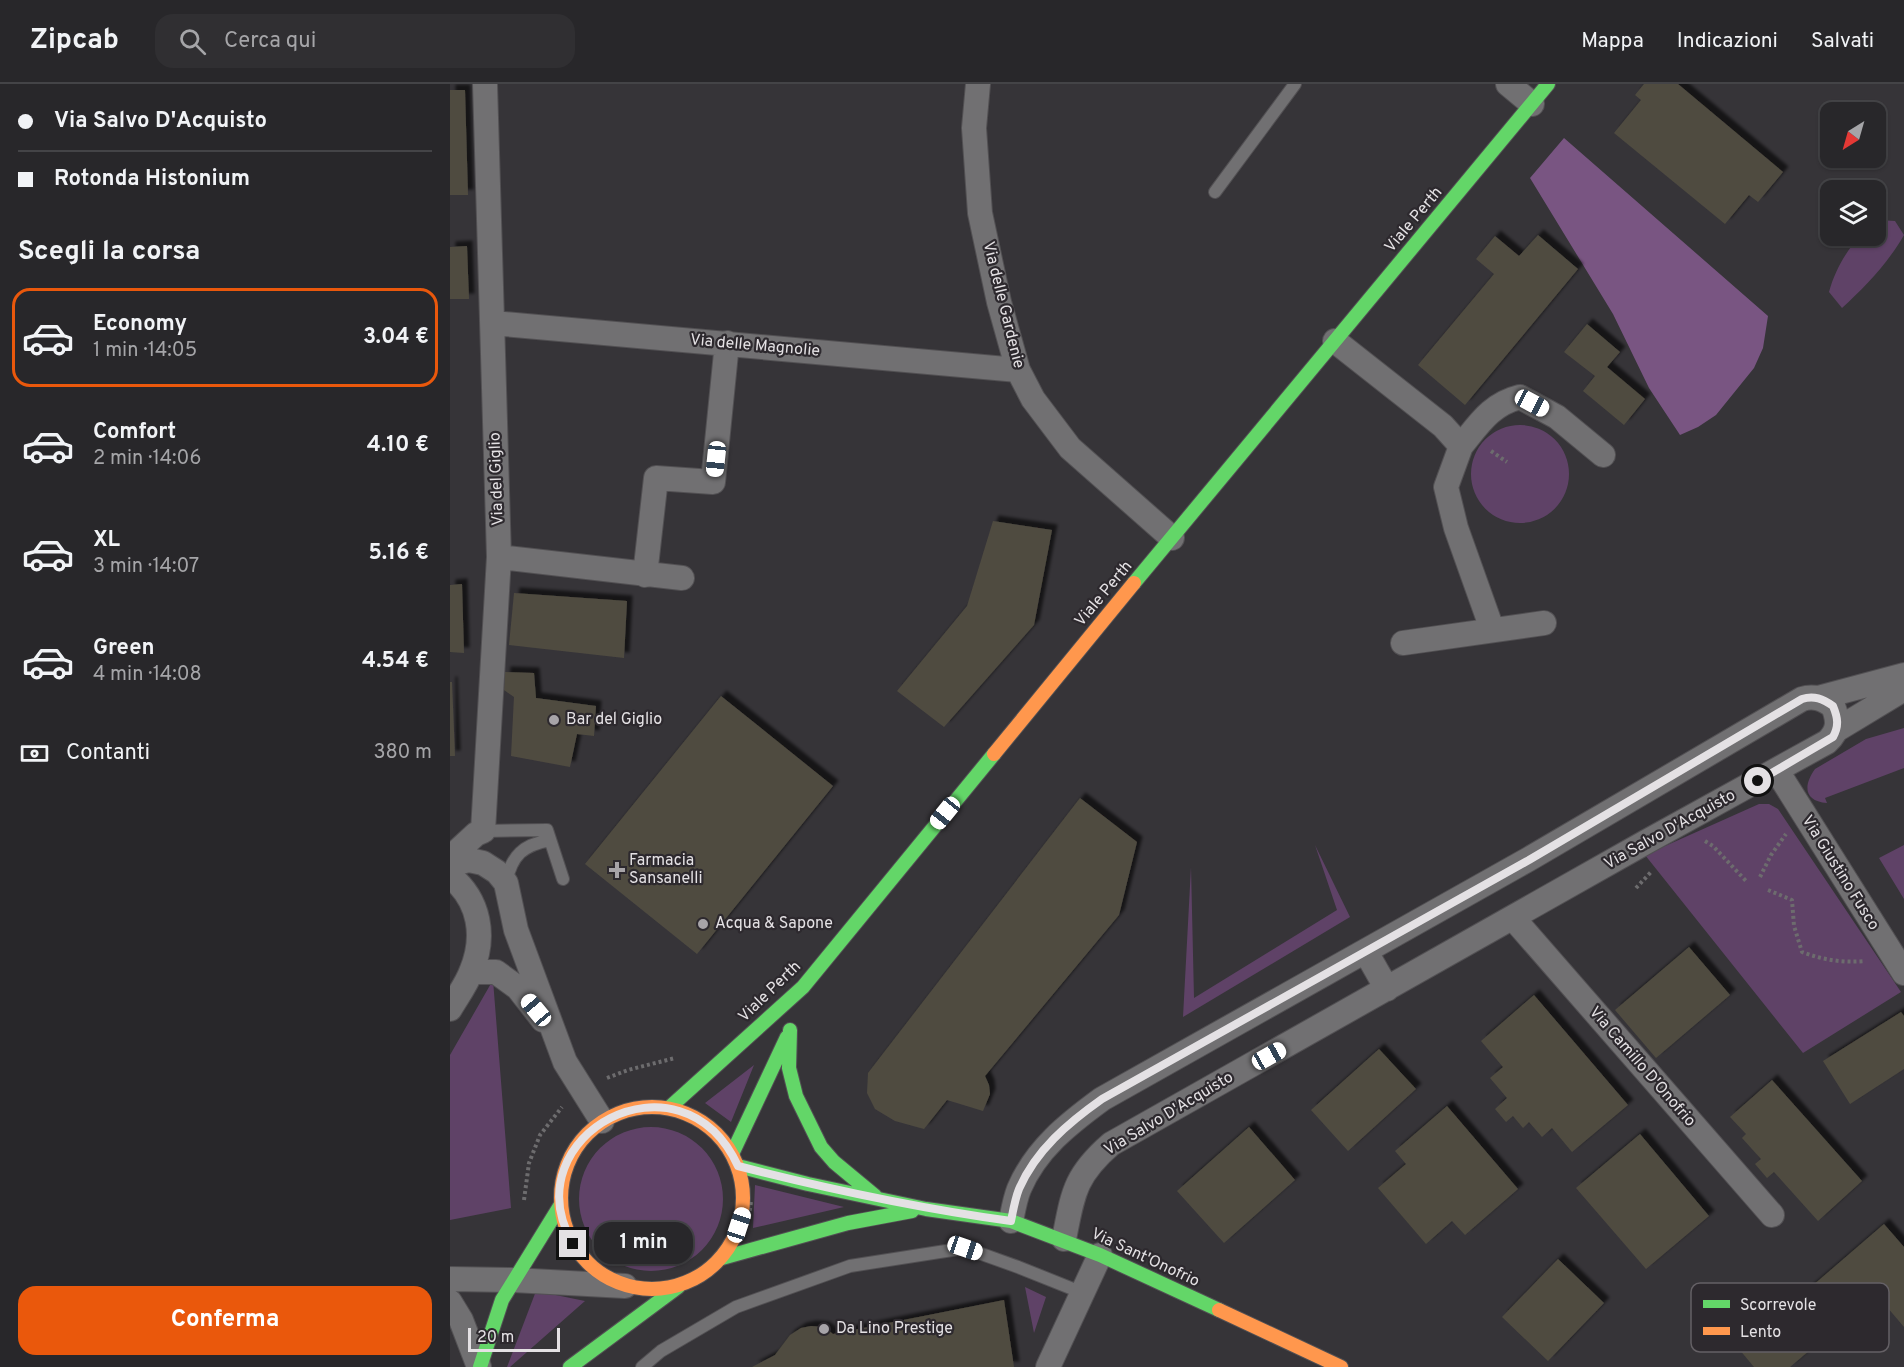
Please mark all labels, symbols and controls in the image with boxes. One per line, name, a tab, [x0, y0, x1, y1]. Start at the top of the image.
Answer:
search box	[155, 14, 575, 68]
text: Zipcab	[30, 23, 119, 59]
icon: search	[176, 25, 209, 58]
text: Cerca qui	[224, 28, 316, 55]
text: Mappa	[1581, 28, 1644, 55]
text: Indicazioni	[1677, 28, 1778, 55]
text: Salvati	[1811, 28, 1874, 55]
north arrow	[1820, 102, 1886, 168]
map controls	[1820, 102, 1886, 246]
text: Via Salvo D'Acquisto	[54, 108, 267, 135]
text: Rotonda Histonium	[54, 166, 250, 193]
button: layers	[1820, 180, 1886, 246]
street label: Viale Perth	[1381, 183, 1447, 257]
text: Scegli la corsa	[18, 235, 200, 269]
street label: Via delle Gardenie	[978, 240, 1028, 370]
icon: car	[21, 311, 75, 365]
text: Economy	[93, 311, 187, 338]
text: 3.04 €	[363, 324, 429, 351]
street label: Via delle Magnolie	[689, 330, 821, 362]
text: 1 min · 14:05	[93, 338, 197, 364]
car	[1512, 387, 1552, 419]
icon: car	[21, 419, 75, 473]
text: Comfort	[93, 419, 176, 446]
text: 4.10 €	[367, 432, 429, 459]
street label: Via del Giglio	[485, 432, 509, 526]
car	[705, 440, 727, 478]
text: 2 min · 14:06	[93, 446, 201, 472]
icon: car	[21, 527, 75, 581]
text: XL	[93, 527, 120, 554]
text: 5.16 €	[368, 540, 429, 567]
text: 3 min · 14:07	[93, 554, 199, 580]
street label: Viale Perth	[1071, 557, 1137, 631]
icon: car	[21, 635, 75, 689]
text: Green	[93, 635, 155, 662]
text: 4.54 €	[362, 648, 429, 675]
text: 4 min · 14:08	[93, 662, 202, 688]
place label: Bar del Giglio	[566, 710, 662, 730]
marker: Bar del Giglio	[547, 713, 561, 727]
icon: cash	[18, 737, 51, 770]
text: Contanti	[66, 740, 150, 767]
text: 380 m	[373, 740, 432, 766]
route start	[1744, 767, 1771, 794]
street label: Via Salvo D'Acquisto	[1601, 786, 1739, 874]
car	[927, 793, 963, 833]
street label: Via Giustino Fusco	[1797, 812, 1883, 934]
place label: Farmacia Sansanelli	[629, 851, 703, 889]
marker: Farmacia Sansanelli	[610, 863, 624, 877]
place label: Acqua & Sapone	[715, 914, 833, 934]
marker: Acqua & Sapone	[696, 917, 710, 931]
street label: Viale Perth	[734, 957, 806, 1027]
car	[518, 990, 554, 1030]
street label: Via Camillo D'Onofrio	[1584, 1003, 1700, 1131]
car	[1249, 1039, 1289, 1073]
street label: Via Salvo D'Acquisto	[1101, 1068, 1237, 1160]
car	[725, 1205, 753, 1245]
callout: 1 min	[594, 1223, 693, 1265]
street label: Via Sant'Onofrio	[1088, 1224, 1202, 1292]
route end	[559, 1230, 586, 1257]
text: 1 min	[619, 1230, 668, 1256]
car	[945, 1234, 985, 1262]
legend	[1691, 1283, 1889, 1352]
button: Conferma	[18, 1286, 432, 1355]
text: Scorrevole	[1740, 1296, 1816, 1316]
place label: Da Lino Prestige	[836, 1319, 953, 1339]
marker: Da Lino Prestige	[817, 1322, 831, 1336]
text: Lento	[1740, 1323, 1781, 1343]
scale bar	[468, 1325, 560, 1352]
text: 20 m	[477, 1328, 514, 1348]

